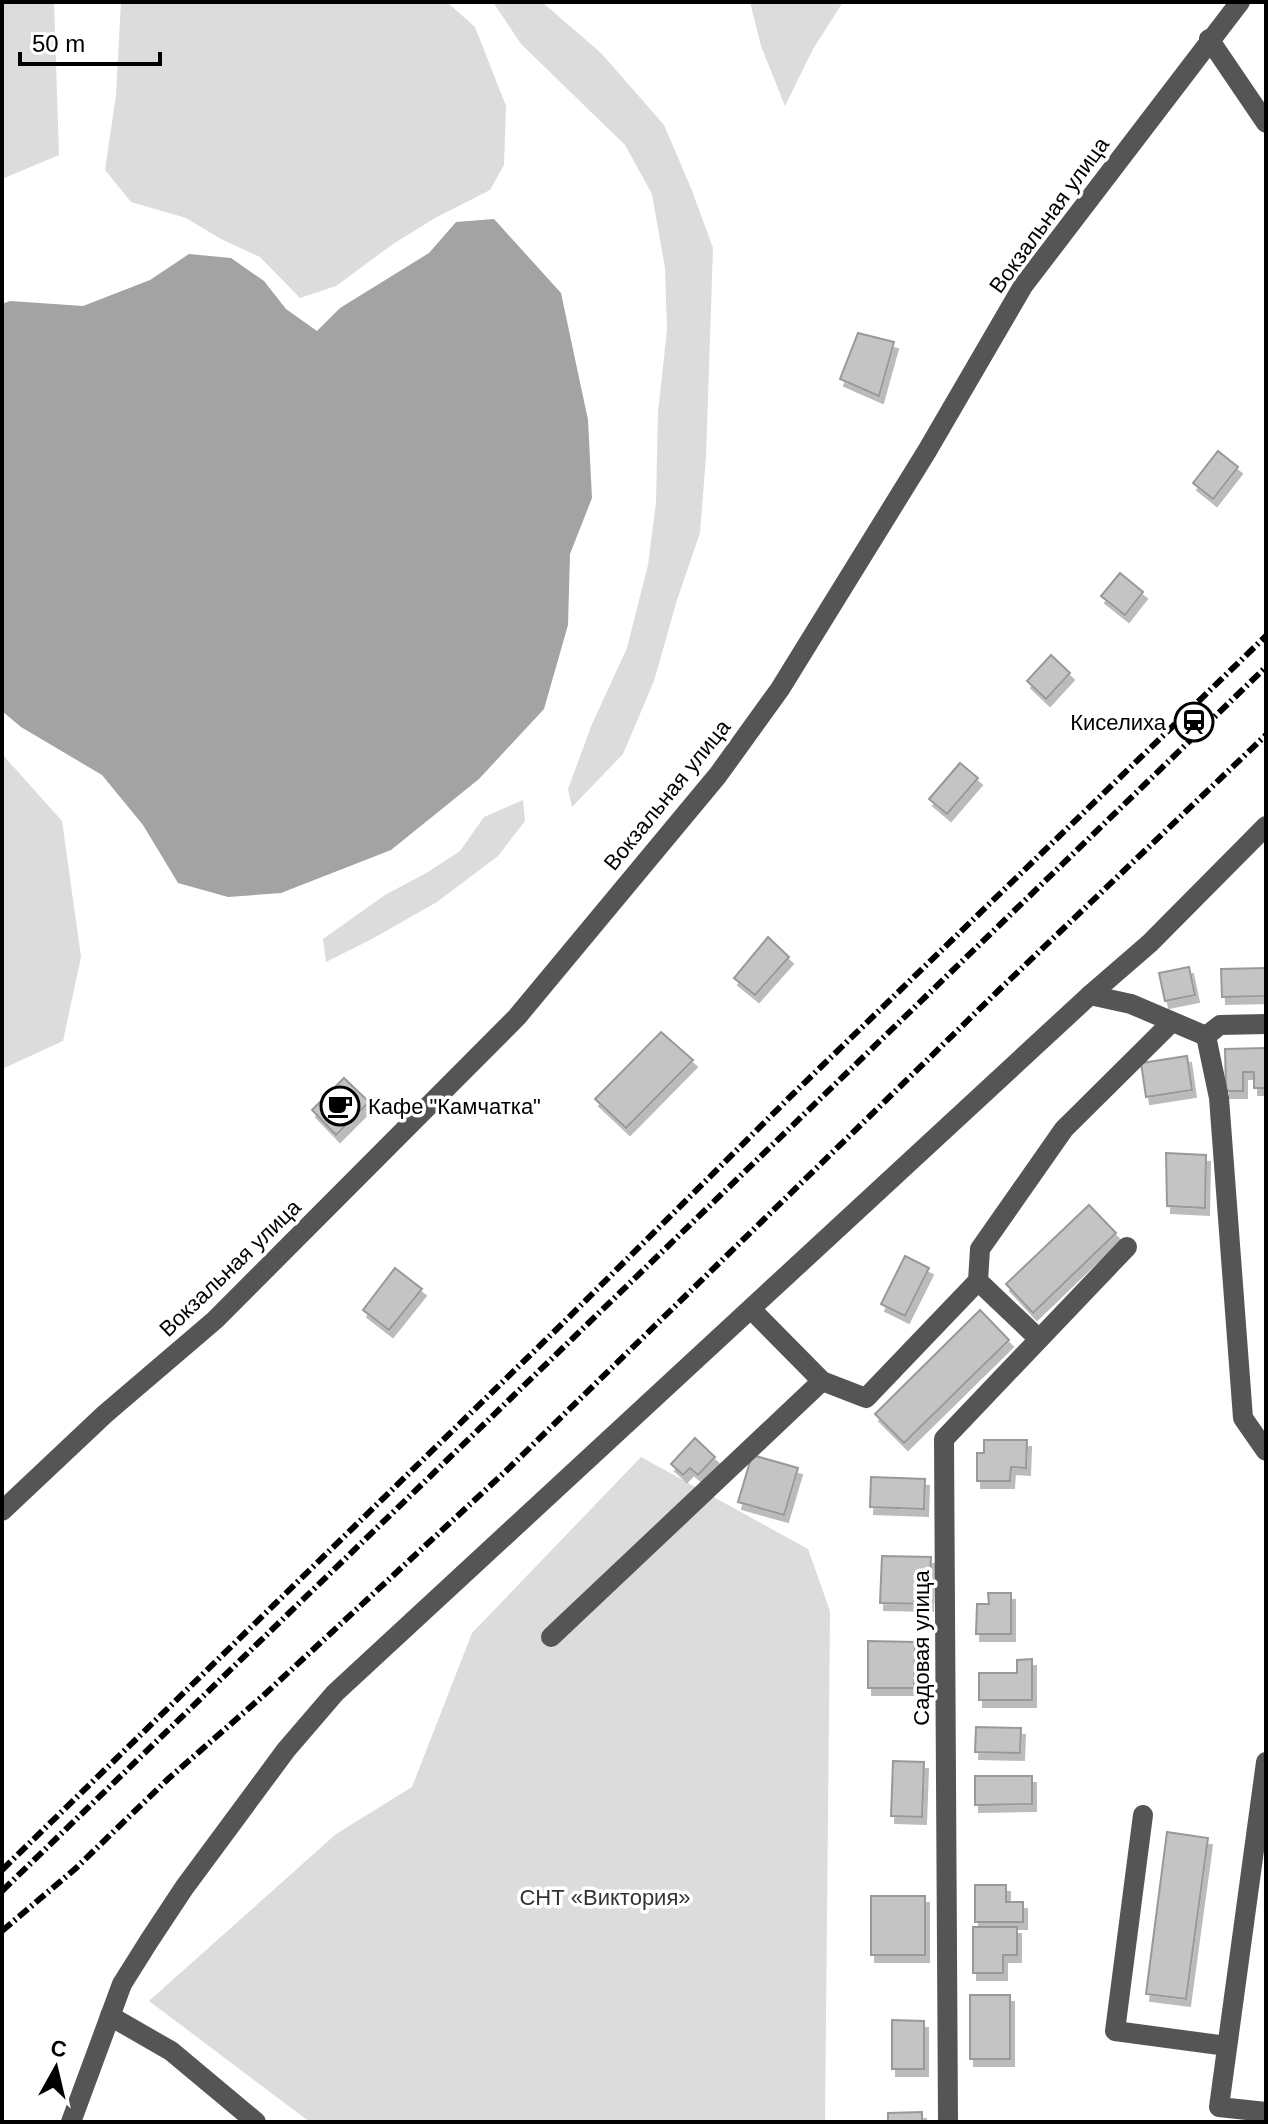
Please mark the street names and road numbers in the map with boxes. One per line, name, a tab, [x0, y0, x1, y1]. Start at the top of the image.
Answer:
street label: Вокзальная улица	[984, 132, 1114, 298]
street label: Вокзальная улица	[599, 714, 736, 875]
street label: Вокзальная улица	[154, 1194, 306, 1342]
street label: Садовая улица	[909, 1569, 934, 1726]

